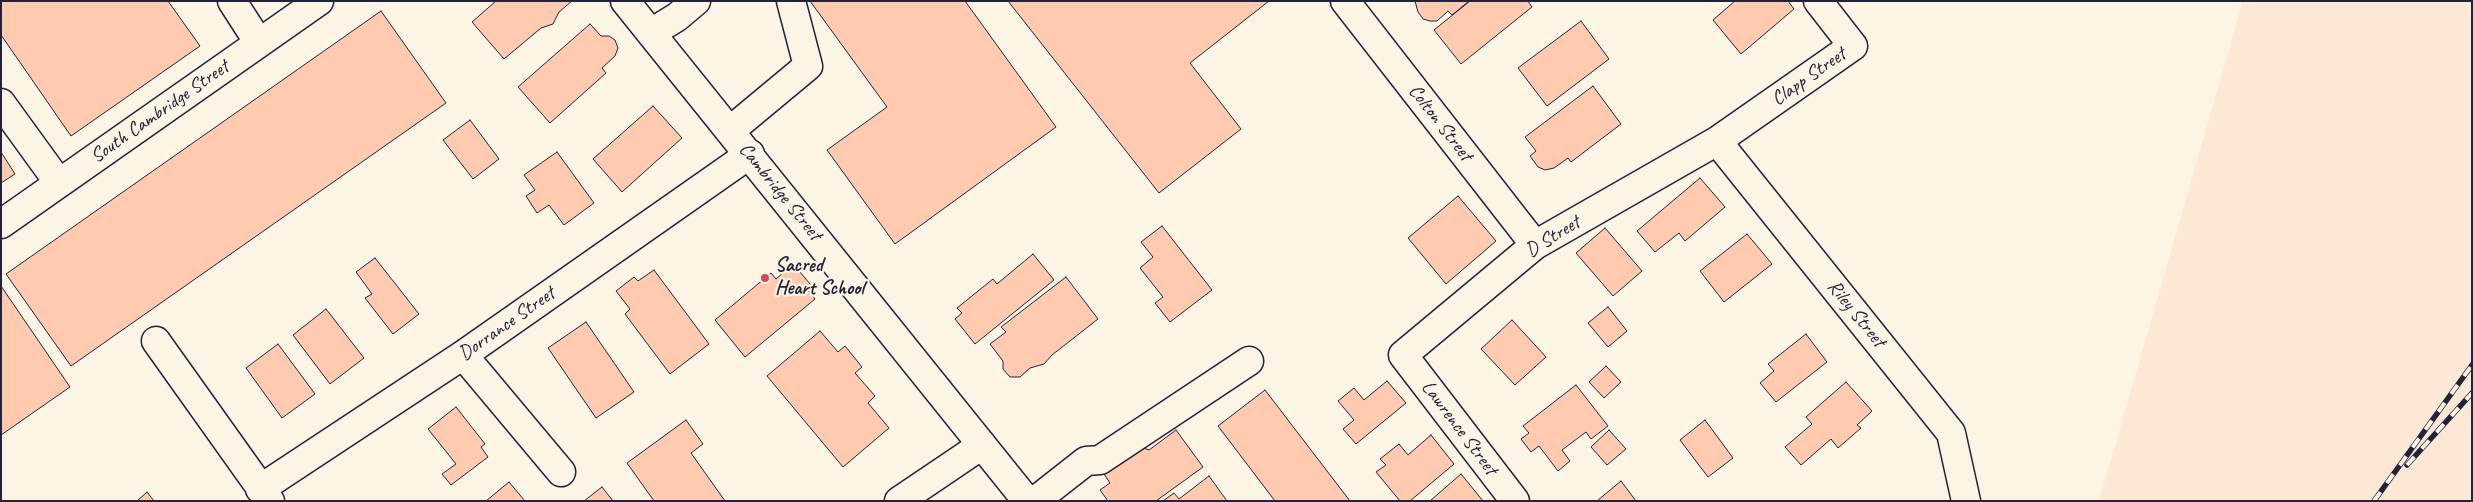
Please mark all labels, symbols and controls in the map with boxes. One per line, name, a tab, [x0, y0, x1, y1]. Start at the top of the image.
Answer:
street label: Clapp Street	[1767, 43, 1851, 111]
street label: South Cambridge Street	[86, 55, 234, 169]
street label: Colton Street	[1403, 80, 1477, 166]
street label: Cambridge Street	[733, 138, 827, 246]
street label: D Street	[1521, 211, 1585, 263]
place label: Sacred Heart School	[775, 254, 864, 301]
marker: Sacred Heart School	[759, 272, 771, 284]
street label: Riley Street	[1822, 276, 1890, 352]
street label: Dorrance Street	[454, 282, 560, 366]
street label: Lawrence Street	[1416, 376, 1502, 480]

